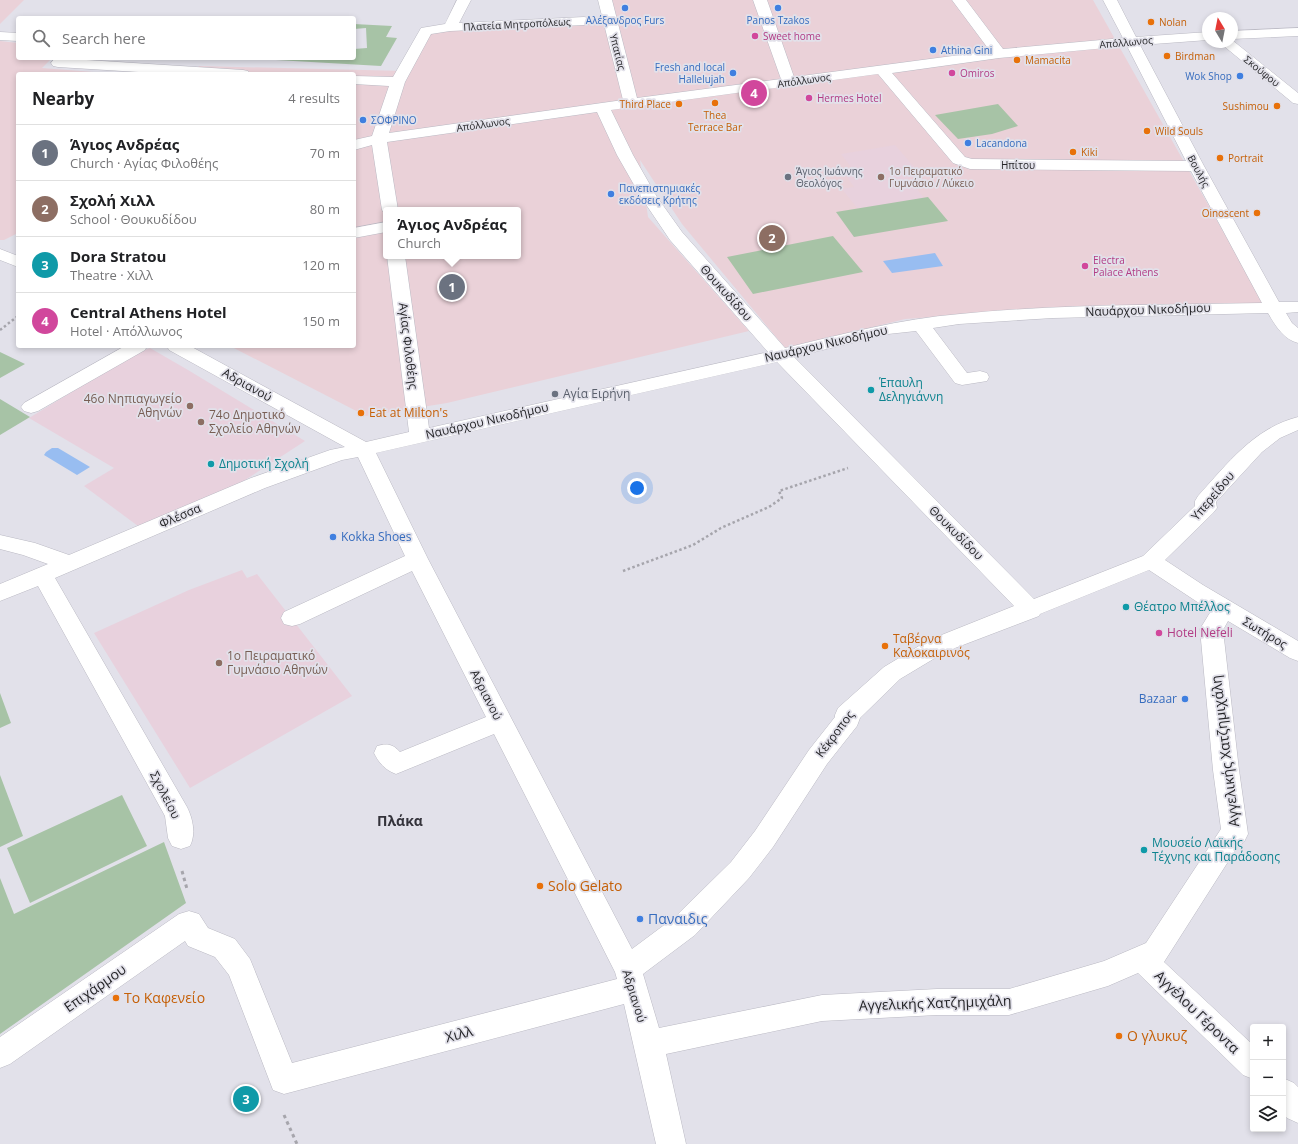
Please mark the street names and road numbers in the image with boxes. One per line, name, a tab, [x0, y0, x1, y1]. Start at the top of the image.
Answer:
street label: Πλατεία Μητροπόλεως	[463, 14, 571, 34]
street label: Υπατίας	[607, 32, 629, 72]
street label: Απόλλωνος	[1099, 33, 1153, 51]
street label: Σκούφου	[1241, 52, 1283, 90]
street label: Απόλλωνος	[777, 69, 832, 91]
street label: Απόλλωνος	[456, 113, 511, 135]
street label: Βουλής	[1185, 152, 1213, 190]
street label: Ηπίτου	[1001, 158, 1035, 172]
street label: Θουκυδίδου	[696, 261, 756, 325]
street label: Ναυάρχου Νικοδήμου	[1085, 299, 1211, 320]
street label: Αγίας Φιλοθέης	[395, 302, 422, 390]
street label: Ναυάρχου Νικοδήμου	[763, 321, 889, 366]
street label: Αδριανού	[219, 364, 275, 405]
street label: Ναυάρχου Νικοδήμου	[424, 398, 550, 443]
street label: Υπερείδου	[1187, 468, 1238, 524]
street label: Φλέσσα	[156, 499, 204, 532]
street label: Θουκυδίδου	[925, 502, 987, 564]
street label: Σωτήρος	[1240, 613, 1291, 653]
street label: Αδριανού	[467, 667, 506, 723]
street label: Αγγελικής Χατζημιχάλη	[1206, 674, 1243, 828]
street label: Κέκροπος	[811, 707, 858, 761]
street label: Σχολείου	[146, 768, 185, 821]
street label: Επιχάρμου	[60, 959, 130, 1016]
street label: Αγγέλου Γέροντα	[1151, 966, 1244, 1058]
street label: Αδριανού	[618, 967, 651, 1024]
street label: Αγγελικής Χατζημιχάλη	[858, 990, 1012, 1015]
street label: Χιλλ	[443, 1021, 475, 1046]

